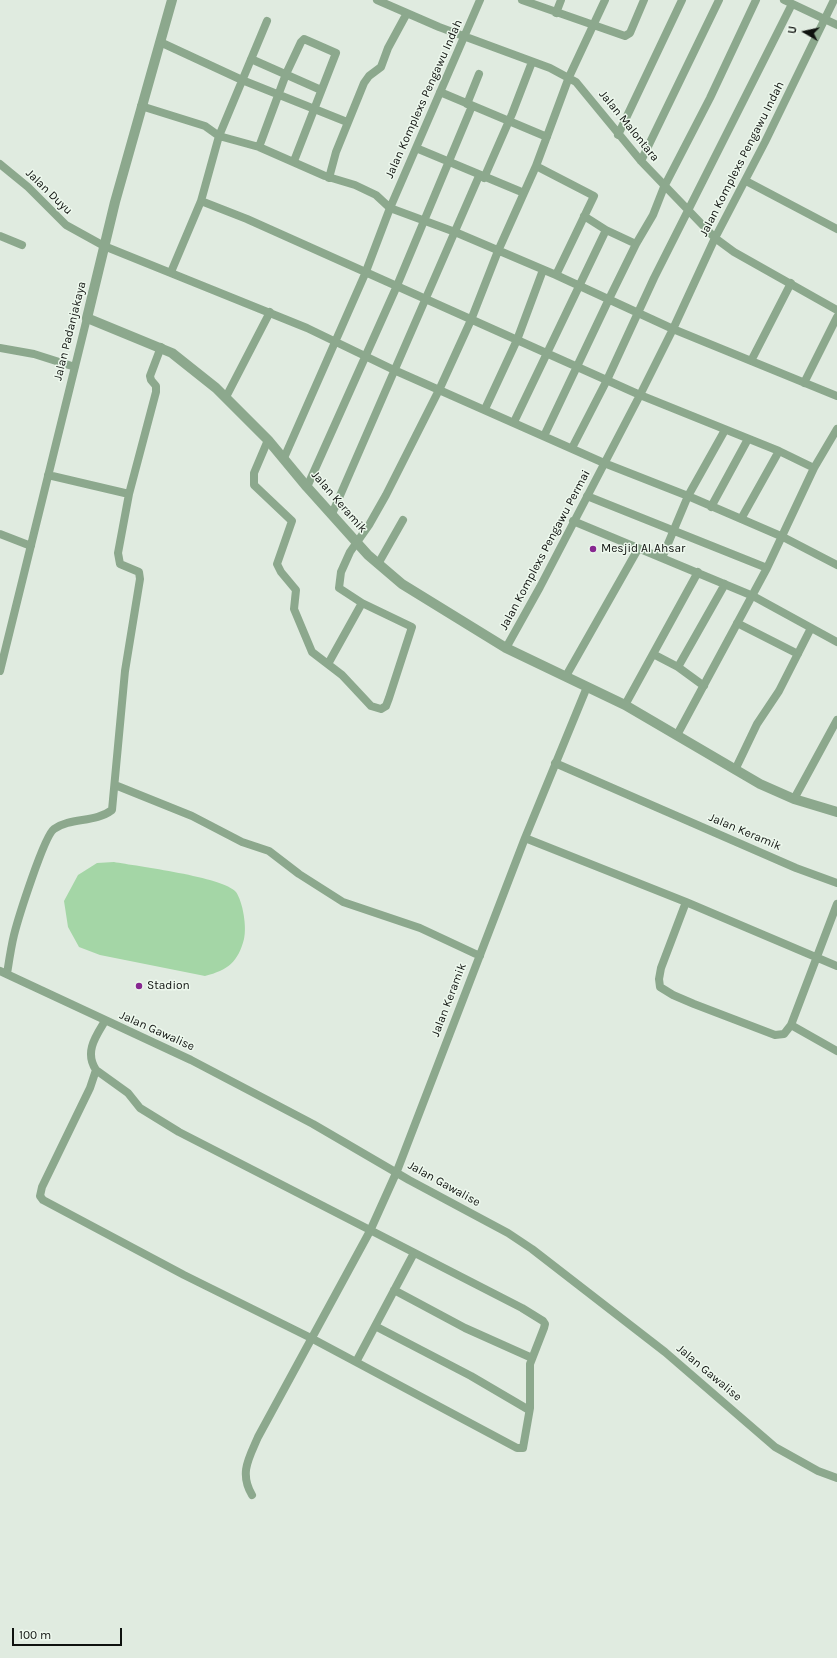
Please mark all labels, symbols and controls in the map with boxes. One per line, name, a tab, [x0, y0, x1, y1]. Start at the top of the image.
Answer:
north arrow	[785, 12, 825, 52]
street label: Jalan Komplexs Pengawu Indah	[382, 17, 466, 181]
text: U	[786, 25, 800, 35]
street label: Jalan Komplexs Pengawu Indah	[696, 79, 788, 239]
street label: Jalan Malontara	[596, 87, 662, 165]
street label: Jalan Duyu	[23, 166, 75, 218]
street label: Jalan Padanjakaya	[51, 280, 89, 382]
street label: Jalan Keramik	[308, 468, 370, 536]
street label: Jalan Komplexs Pengawu Permai	[497, 468, 593, 632]
place label: Mesjid Al Ahsar	[601, 542, 685, 556]
marker: Mesjid Al Ahsar	[588, 544, 598, 554]
street label: Jalan Keramik	[707, 810, 783, 854]
street label: Jalan Keramik	[428, 961, 470, 1039]
place label: Stadion	[147, 979, 190, 993]
marker: Stadion	[134, 981, 144, 991]
street label: Jalan Gawalise	[117, 1008, 197, 1054]
street label: Jalan Gawalise	[405, 1158, 483, 1210]
street label: Jalan Gawalise	[674, 1342, 744, 1404]
scale bar	[14, 1620, 124, 1646]
text: 100 m	[19, 1628, 51, 1642]

